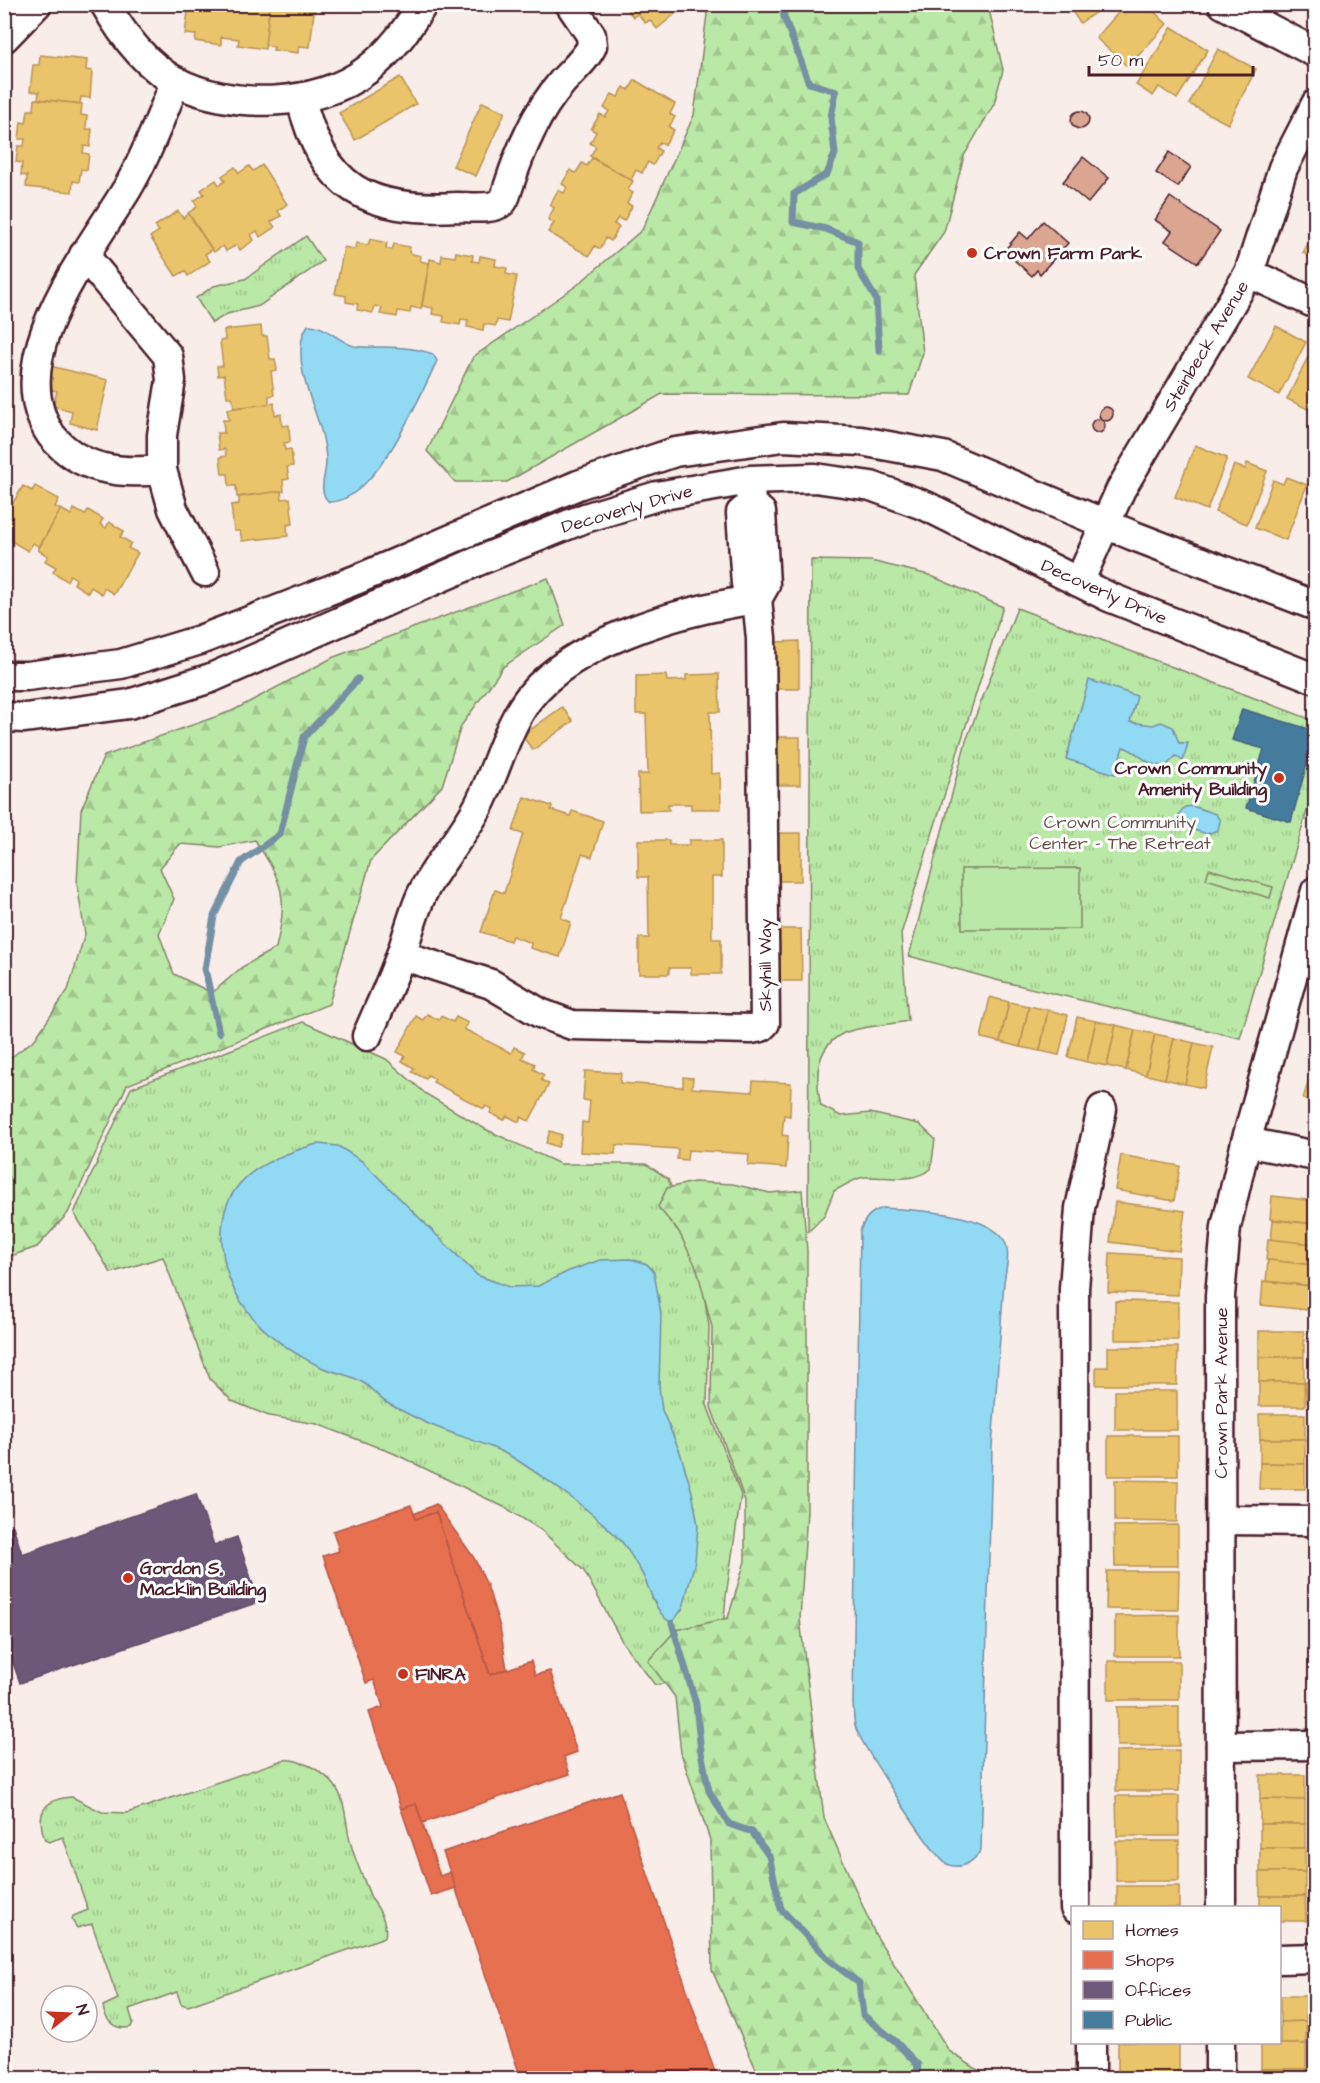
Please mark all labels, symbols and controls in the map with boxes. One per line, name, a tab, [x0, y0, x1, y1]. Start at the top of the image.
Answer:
scale bar	[1089, 39, 1252, 77]
text: 50 m	[1098, 48, 1143, 73]
place label: Crown Farm Park	[984, 241, 1143, 266]
marker: Crown Farm Park	[965, 246, 979, 260]
street label: Steinbeck Avenue	[1157, 276, 1255, 416]
street label: Decoverly Drive	[559, 478, 696, 541]
street label: Decoverly Drive	[1037, 553, 1171, 632]
place label: Crown Community Amenity Building	[1115, 756, 1268, 803]
marker: Crown Community Amenity Building	[1272, 771, 1286, 785]
park label: Crown Community Center - The Retreat	[1029, 810, 1211, 856]
street label: Skyhill Way	[753, 918, 779, 1011]
street label: Crown Park Avenue	[1209, 1307, 1234, 1478]
place label: Gordon S. Macklin Building	[140, 1556, 267, 1603]
marker: Gordon S. Macklin Building	[121, 1571, 135, 1585]
place label: FINRA	[415, 1662, 466, 1687]
marker: FINRA	[396, 1667, 410, 1681]
legend	[1071, 1906, 1281, 2044]
text: Homes	[1125, 1918, 1179, 1943]
text: Shops	[1125, 1948, 1175, 1973]
text: Offices	[1125, 1978, 1191, 2003]
north arrow	[39, 1984, 99, 2044]
text: N	[70, 2002, 94, 2018]
text: Public	[1125, 2008, 1173, 2033]

